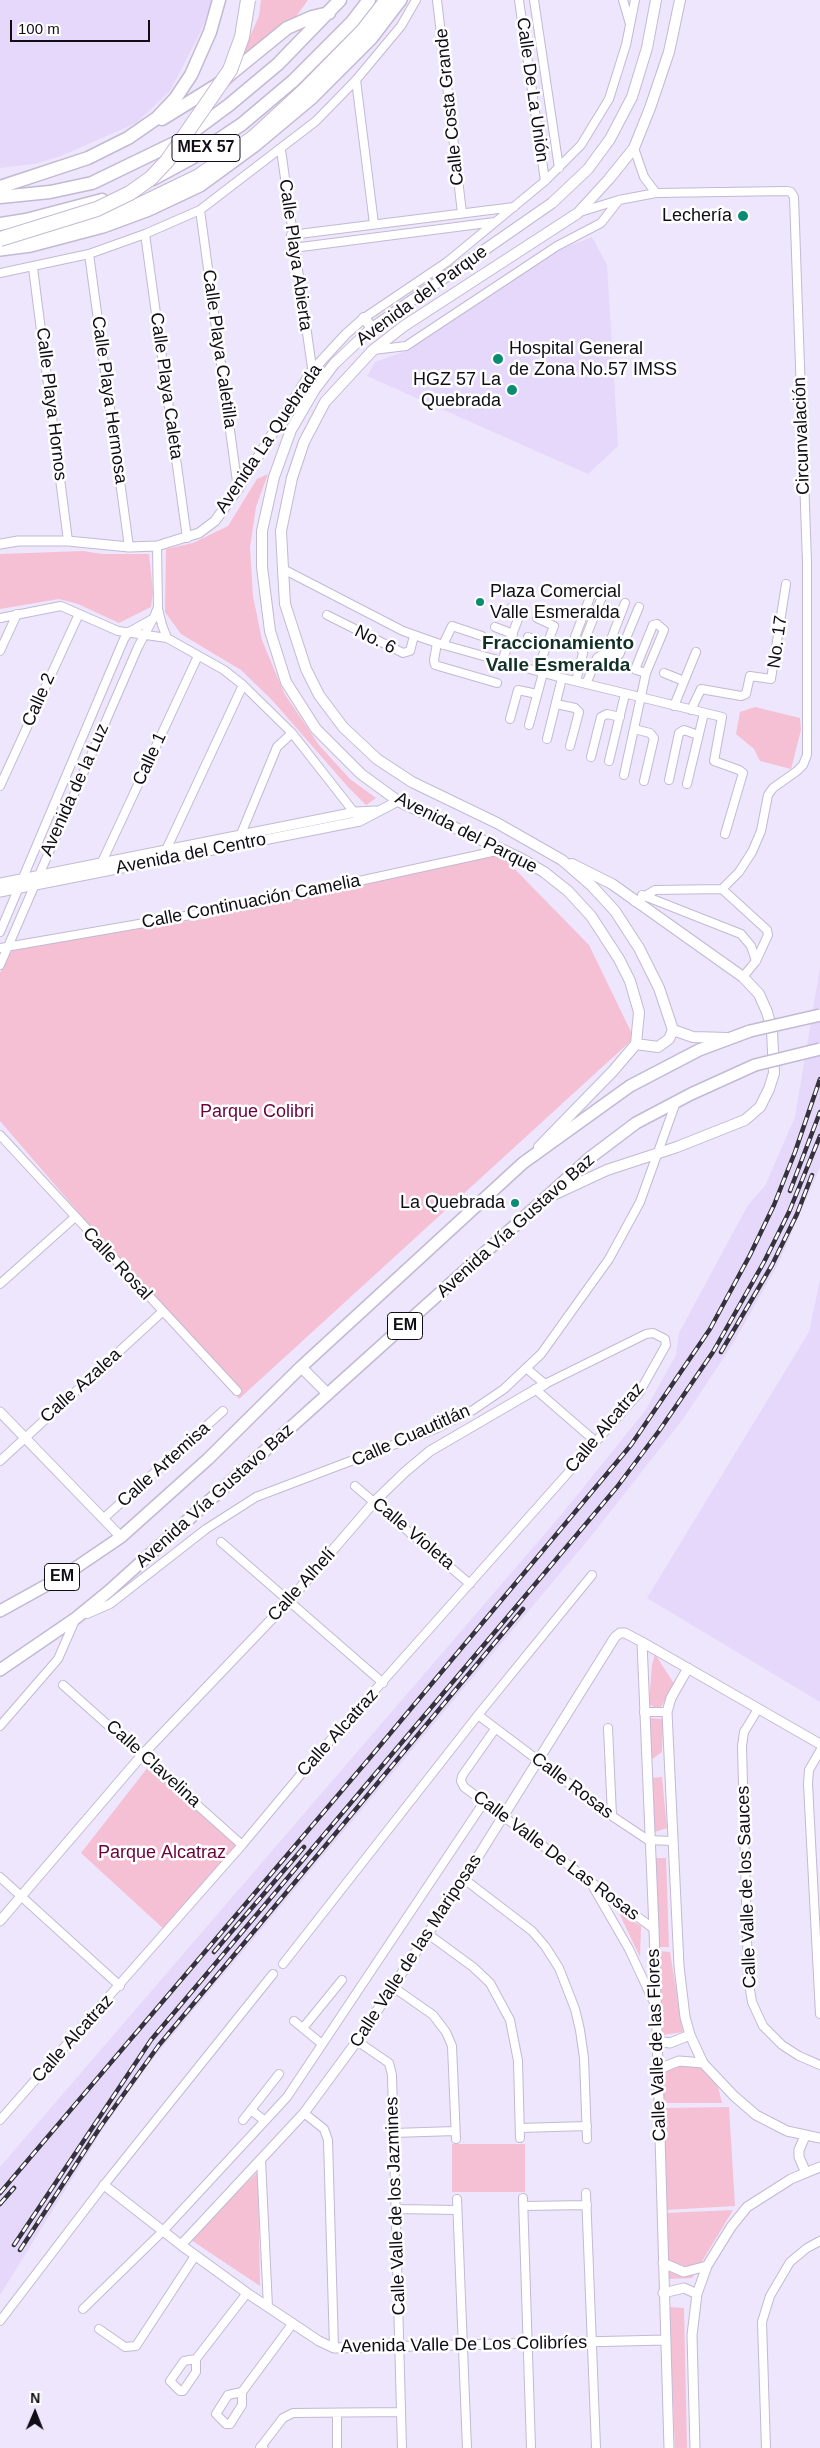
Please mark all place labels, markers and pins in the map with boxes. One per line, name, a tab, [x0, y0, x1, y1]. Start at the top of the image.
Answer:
place label: Lechería	[662, 205, 732, 227]
marker: Lechería	[736, 209, 750, 223]
place label: Hospital General de Zona No.57 IMSS	[509, 338, 677, 380]
marker: Hospital General de Zona No.57 IMSS	[491, 352, 505, 366]
place label: HGZ 57 La Quebrada	[413, 369, 501, 412]
marker: HGZ 57 La Quebrada	[505, 383, 519, 397]
place label: Plaza Comercial Valle Esmeralda	[490, 581, 621, 624]
marker: Plaza Comercial Valle Esmeralda	[474, 596, 486, 608]
place label: La Quebrada	[400, 1192, 505, 1214]
marker: La Quebrada	[509, 1197, 521, 1209]

